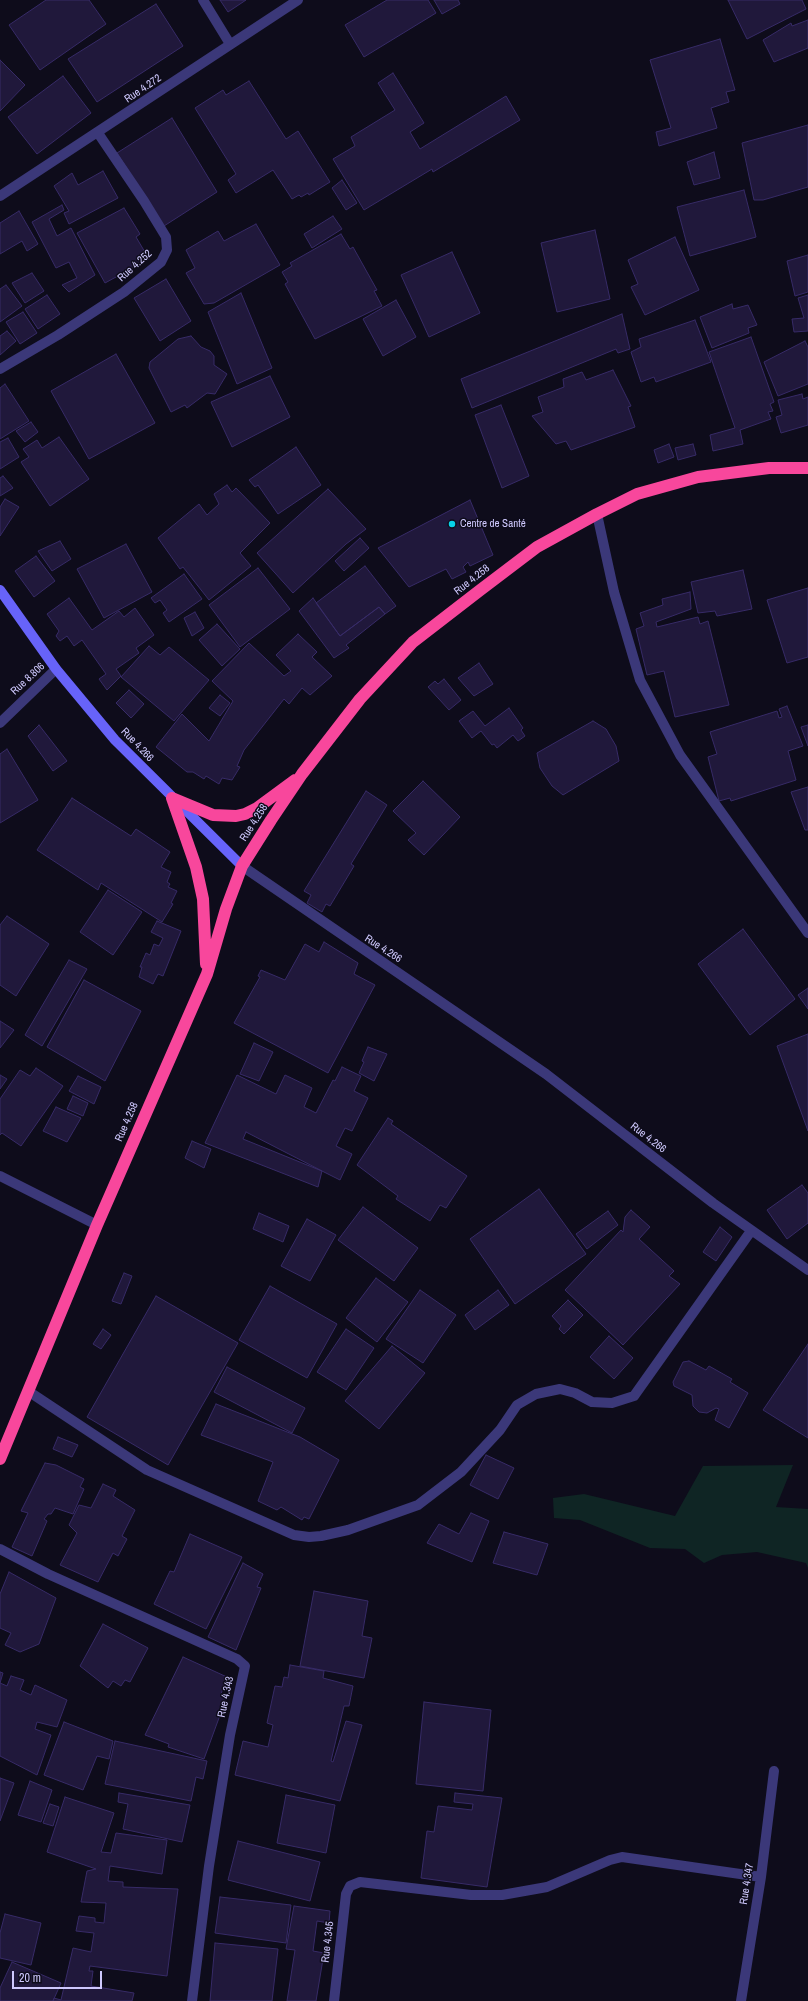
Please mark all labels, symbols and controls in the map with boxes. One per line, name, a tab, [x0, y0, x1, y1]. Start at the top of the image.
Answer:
street label: Rue 4.272	[122, 72, 164, 106]
street label: Rue 4.252	[115, 247, 155, 285]
place label: Centre de Santé	[460, 517, 526, 531]
marker: Centre de Santé	[447, 519, 457, 529]
street label: Rue 4.258	[452, 562, 492, 598]
street label: Rue 8.806	[8, 660, 48, 698]
street label: Rue 4.266	[118, 725, 156, 765]
street label: Rue 4.258	[237, 802, 271, 844]
street label: Rue 4.266	[362, 932, 404, 966]
street label: Rue 4.258	[113, 1100, 141, 1144]
street label: Rue 4.266	[628, 1120, 668, 1156]
street label: Rue 4.343	[215, 1675, 237, 1719]
street label: Rue 4.347	[737, 1862, 757, 1906]
street label: Rue 4.345	[319, 1921, 337, 1963]
scale bar	[14, 1963, 104, 1989]
text: 20 m	[19, 1970, 41, 1986]

